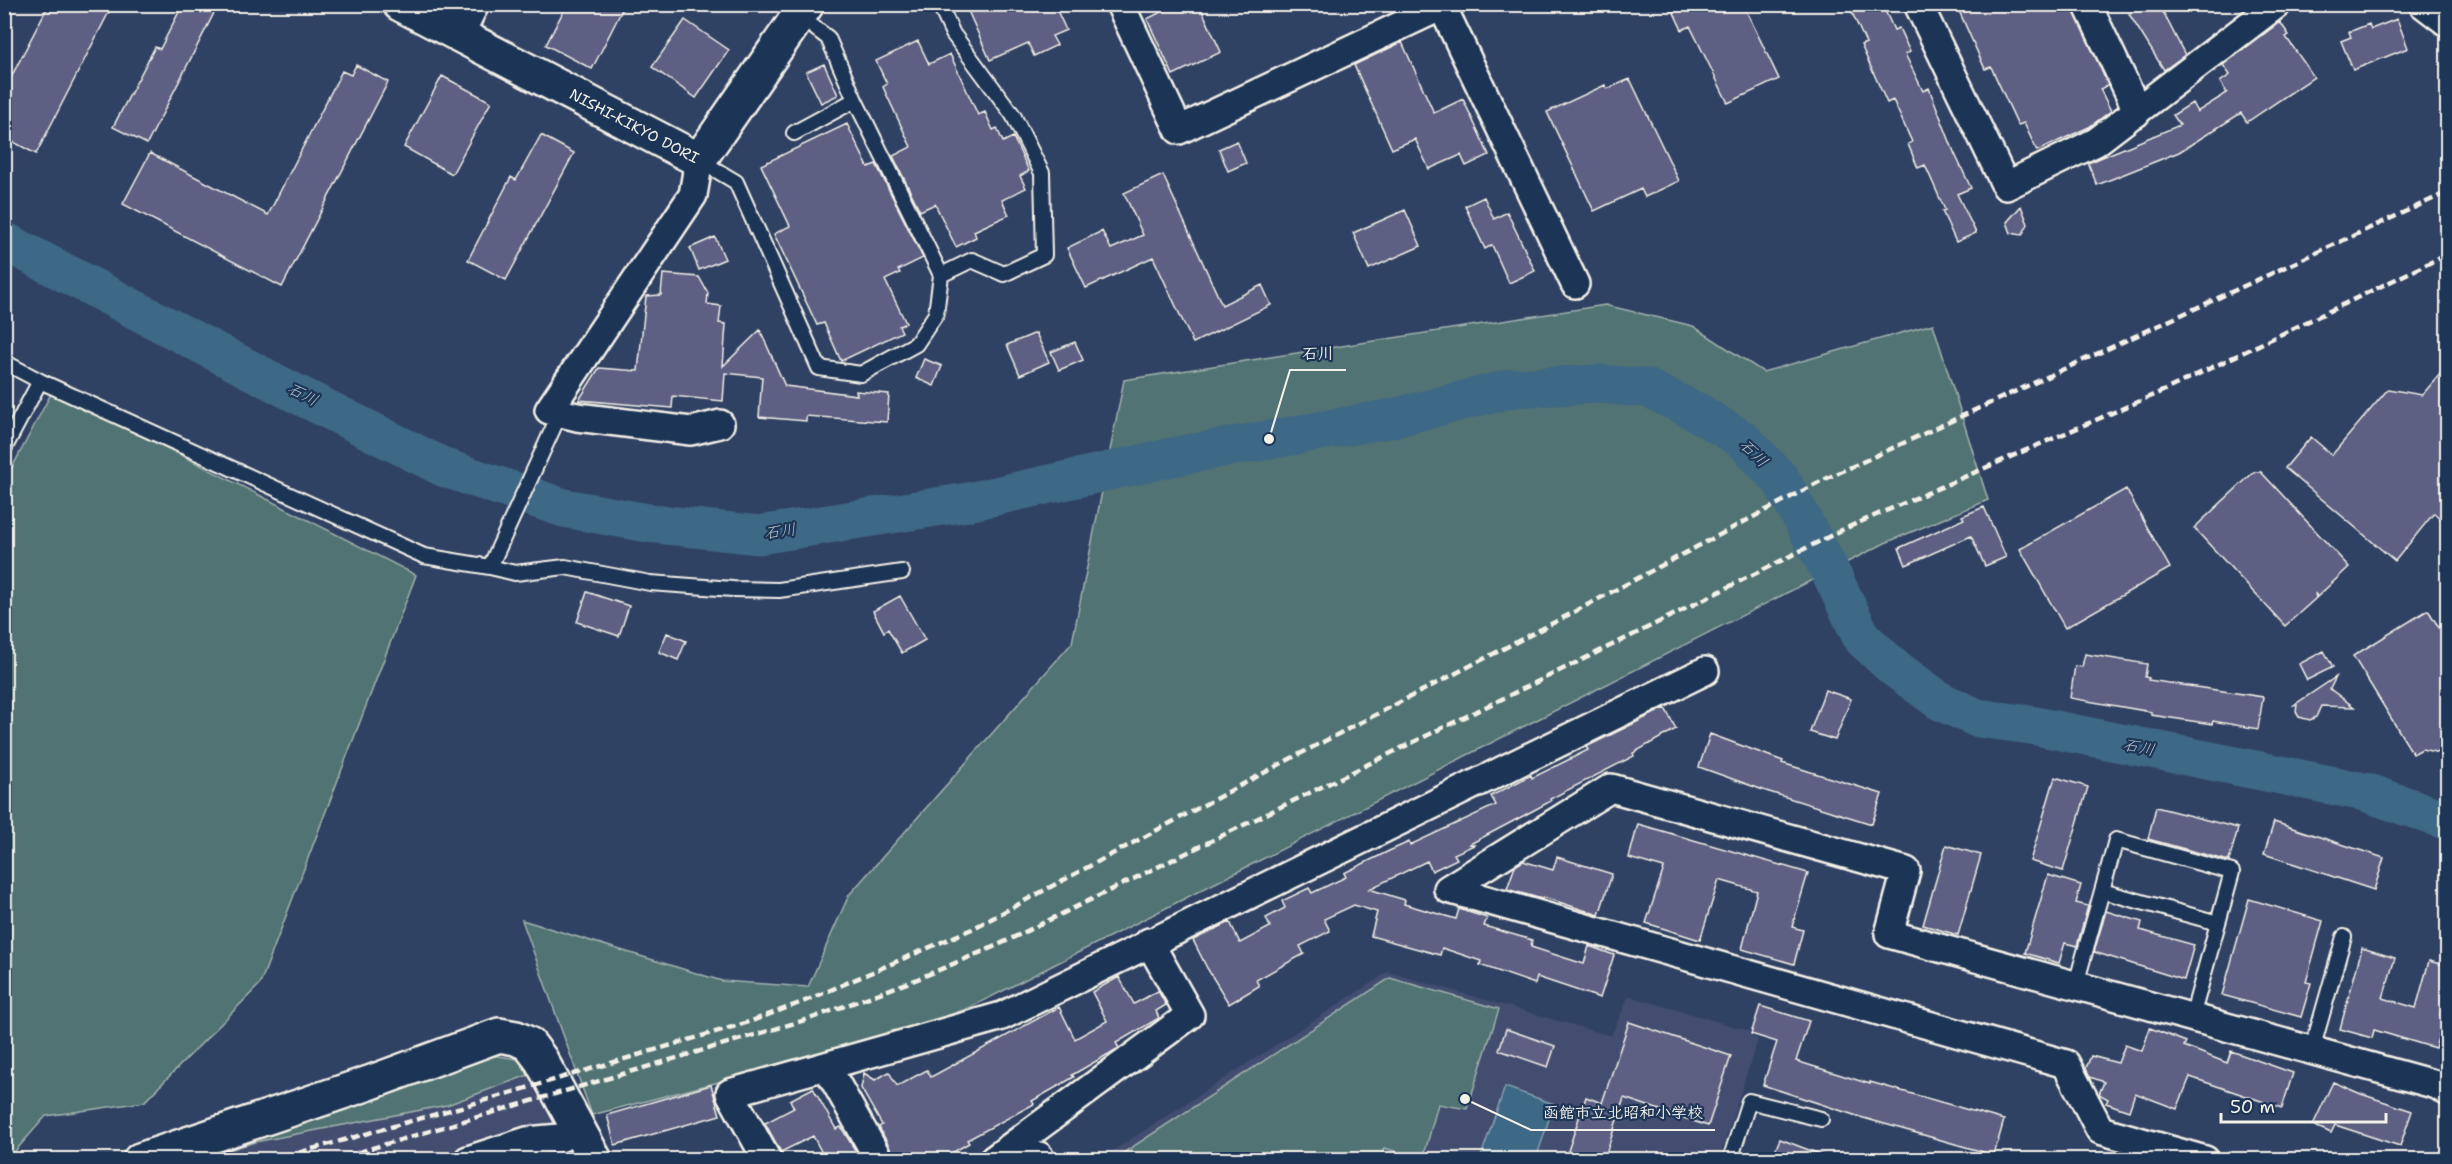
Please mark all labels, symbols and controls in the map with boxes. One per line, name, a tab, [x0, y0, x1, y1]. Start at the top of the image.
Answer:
street label: NISHI-KIKYO DORI	[566, 84, 702, 168]
callout: 石川	[1290, 336, 1346, 370]
text: 石川	[1302, 343, 1334, 364]
water label: 石川	[284, 377, 322, 411]
water label: 石川	[1735, 434, 1773, 472]
water label: 石川	[763, 518, 797, 544]
water label: 石川	[2121, 734, 2157, 760]
scale bar	[2221, 1086, 2386, 1124]
text: 50 m	[2230, 1095, 2275, 1119]
callout: 函館市立北昭和小学校	[1531, 1096, 1715, 1130]
text: 函館市立北昭和小学校	[1543, 1102, 1703, 1123]

